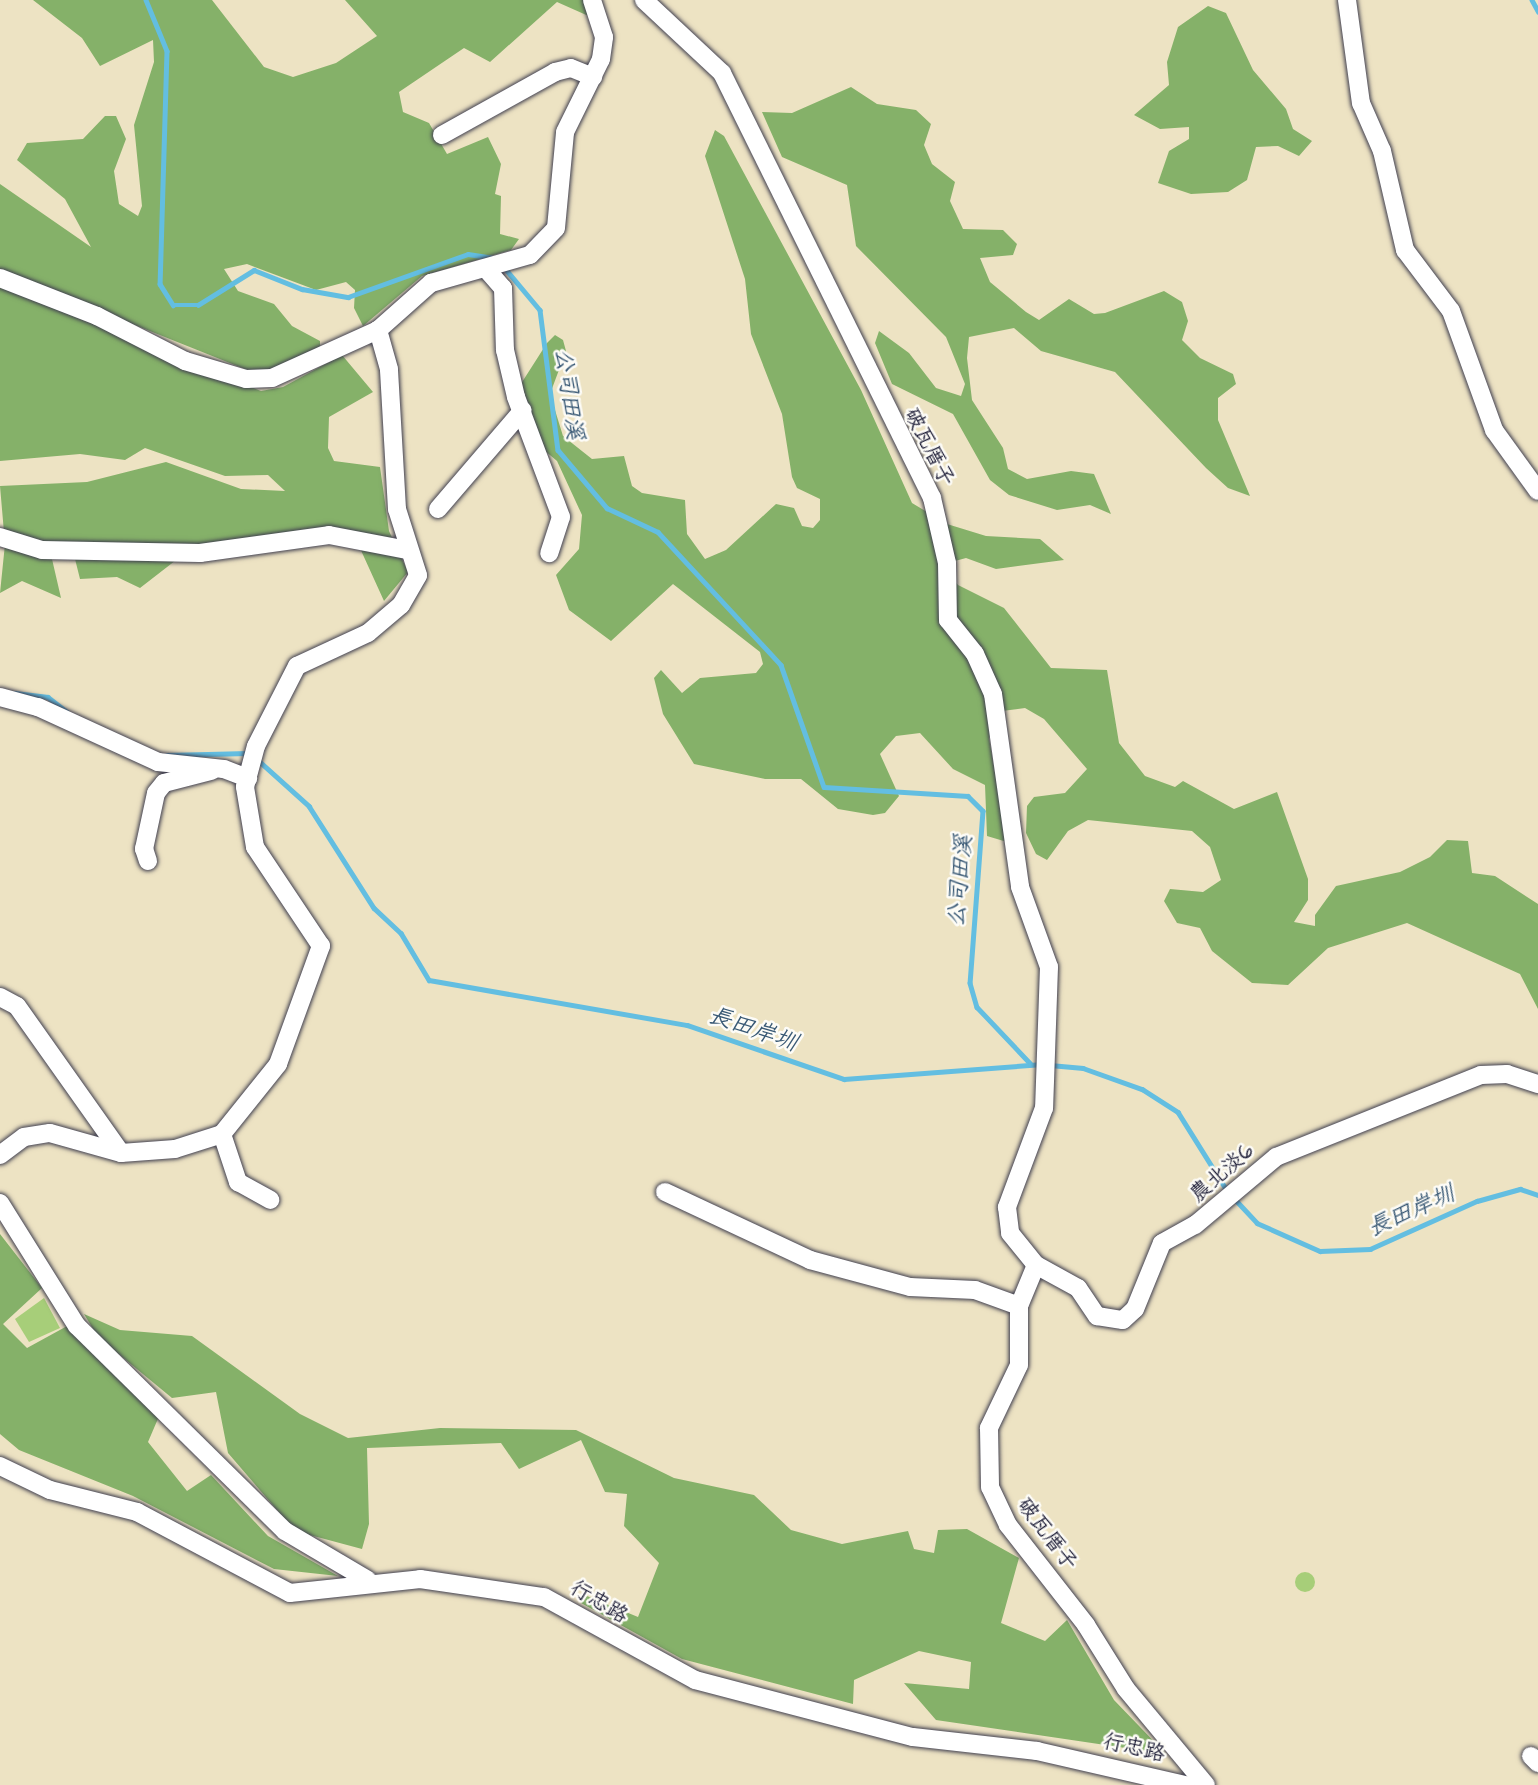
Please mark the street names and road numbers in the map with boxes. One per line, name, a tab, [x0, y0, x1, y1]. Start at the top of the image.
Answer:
street label: 破瓦厝子	[899, 404, 959, 490]
street label: 農北淡6	[1185, 1139, 1259, 1207]
street label: 破瓦厝子	[1012, 1493, 1082, 1575]
street label: 行忠路	[566, 1575, 632, 1629]
street label: 行忠路	[1100, 1729, 1168, 1767]

